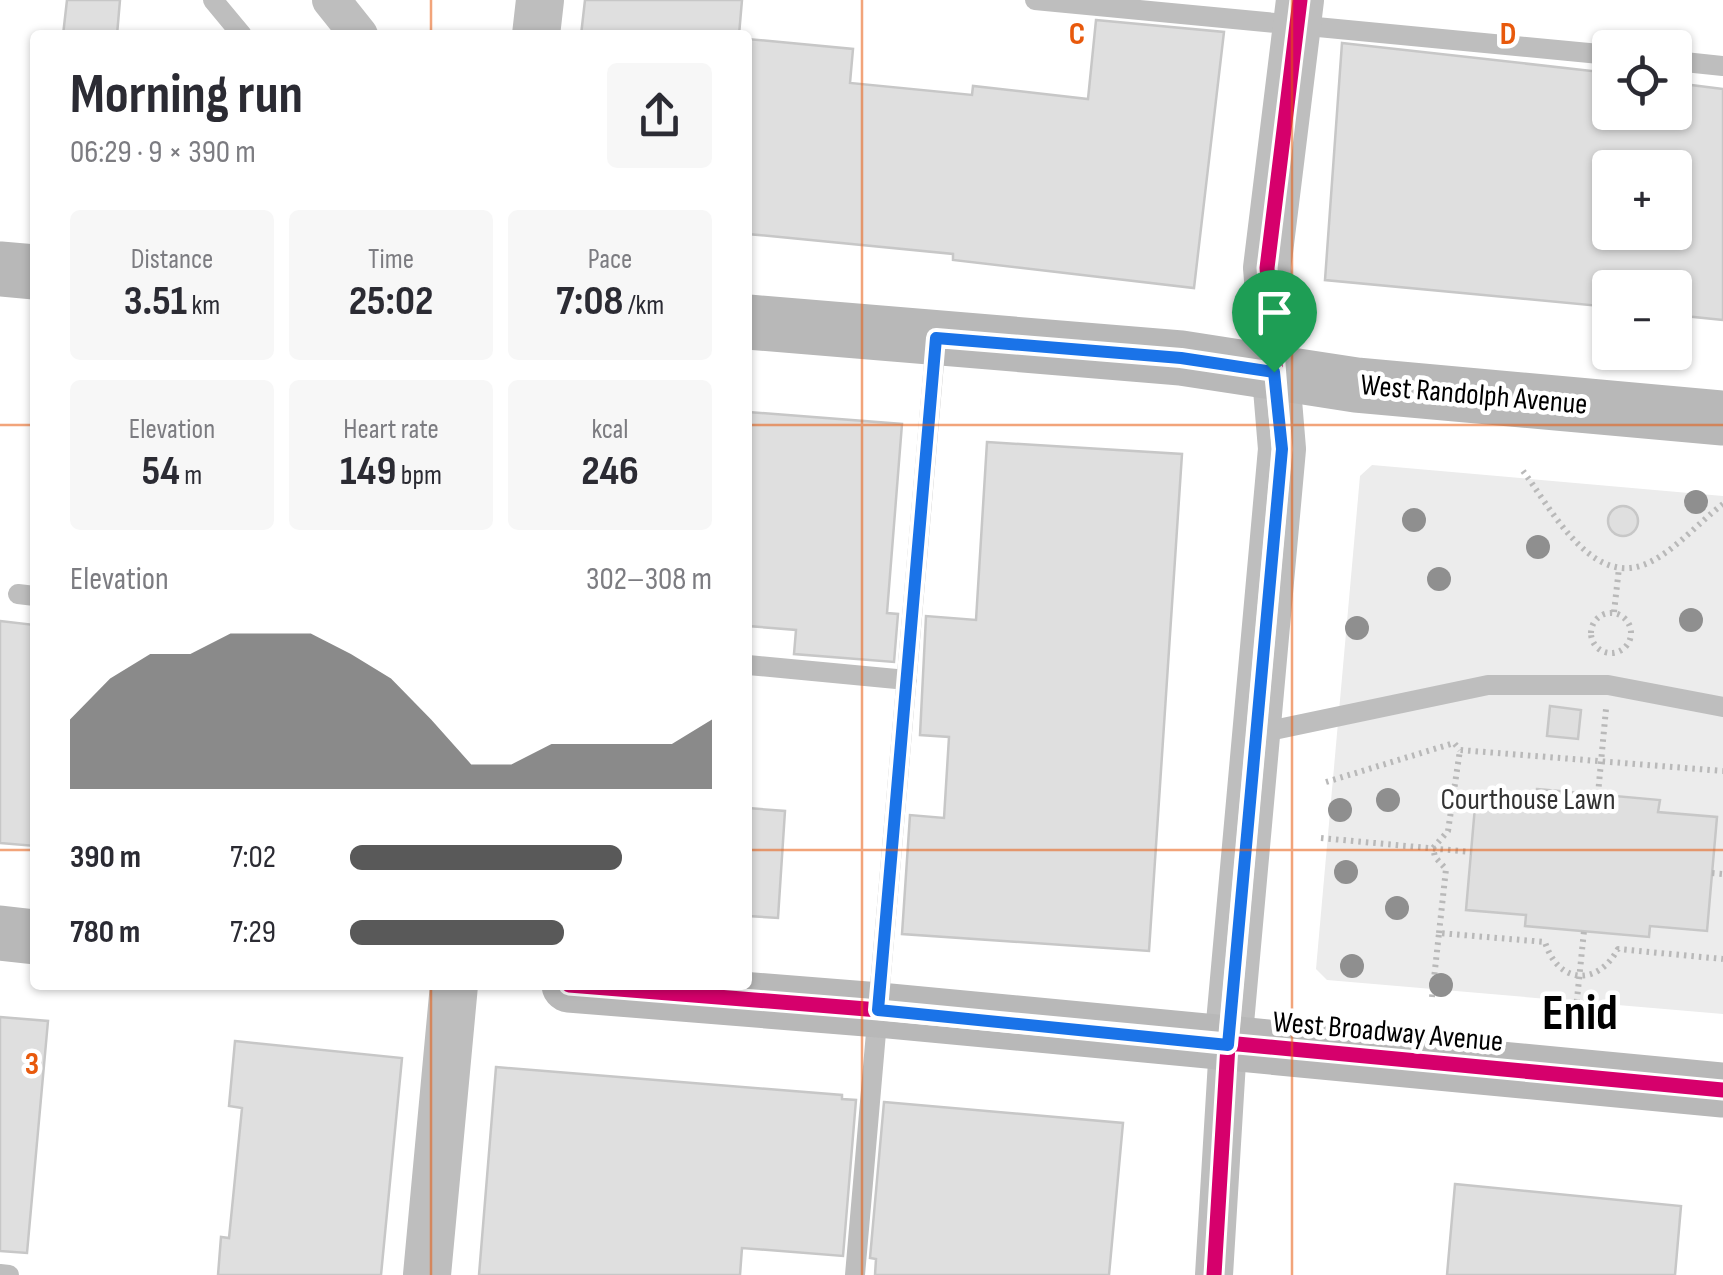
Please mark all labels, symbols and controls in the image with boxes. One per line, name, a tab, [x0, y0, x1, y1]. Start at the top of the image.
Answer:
text: C	[1069, 15, 1085, 54]
text: D	[1500, 15, 1516, 54]
map controls	[1592, 30, 1692, 370]
button: locate	[1592, 30, 1692, 130]
text: Morning run	[70, 62, 303, 129]
button: share	[607, 63, 712, 168]
text: 06:29 · 9 × 390 m	[70, 133, 256, 172]
button: +	[1592, 150, 1692, 250]
text: Distance	[131, 243, 213, 276]
text: Time	[368, 243, 414, 276]
text: Pace	[588, 243, 632, 276]
pin	[1232, 270, 1317, 373]
button: −	[1592, 270, 1692, 370]
text: 3.51	[124, 276, 187, 327]
text: 25:02	[349, 276, 433, 327]
text: 7:08	[556, 276, 623, 327]
icon: arrive	[1247, 285, 1302, 340]
text: km	[187, 289, 220, 322]
text: /km	[623, 289, 664, 322]
street label: West Randolph Avenue	[1359, 367, 1589, 423]
text: Elevation	[129, 413, 215, 446]
text: Heart rate	[343, 413, 439, 446]
text: kcal	[591, 413, 629, 446]
text: 54	[142, 446, 180, 497]
text: 149	[340, 446, 396, 497]
text: 246	[581, 446, 639, 497]
text: m	[180, 459, 202, 492]
text: bpm	[396, 459, 442, 492]
text: Elevation	[70, 560, 169, 599]
text: 302–308 m	[586, 560, 712, 599]
park label: Courthouse Lawn	[1441, 782, 1616, 818]
text: 390 m	[70, 838, 141, 877]
text: 7:02	[230, 838, 276, 877]
text: 780 m	[70, 913, 140, 952]
text: 7:29	[230, 913, 276, 952]
district label: Enid	[1542, 984, 1618, 1044]
street label: West Broadway Avenue	[1271, 1004, 1505, 1060]
text: 3	[25, 1045, 39, 1084]

